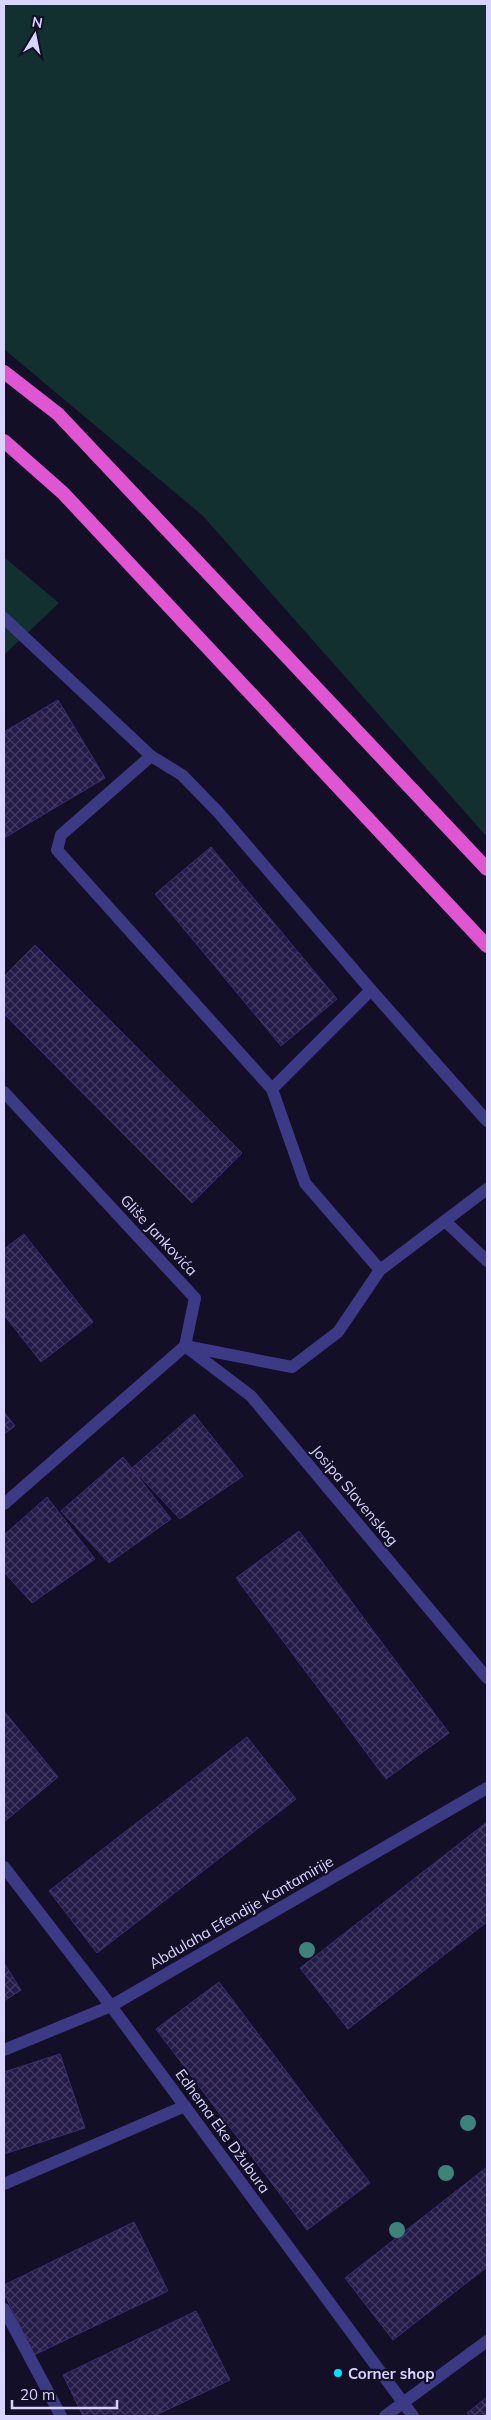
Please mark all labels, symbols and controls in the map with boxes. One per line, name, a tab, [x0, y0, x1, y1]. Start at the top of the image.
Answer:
north arrow	[10, 10, 60, 60]
text: N	[30, 12, 44, 32]
street label: Gliše Jankovića	[117, 1190, 201, 1280]
street label: Josipa Slavenskog	[307, 1441, 403, 1549]
street label: Abdulaha Efendije Kantamirije	[145, 1851, 337, 1973]
street label: Edhema Eke Džubura	[172, 2065, 274, 2197]
place label: Corner shop	[348, 2364, 435, 2383]
marker: Corner shop	[332, 2367, 344, 2379]
scale bar	[12, 2378, 118, 2410]
text: 20 m	[20, 2385, 55, 2404]

